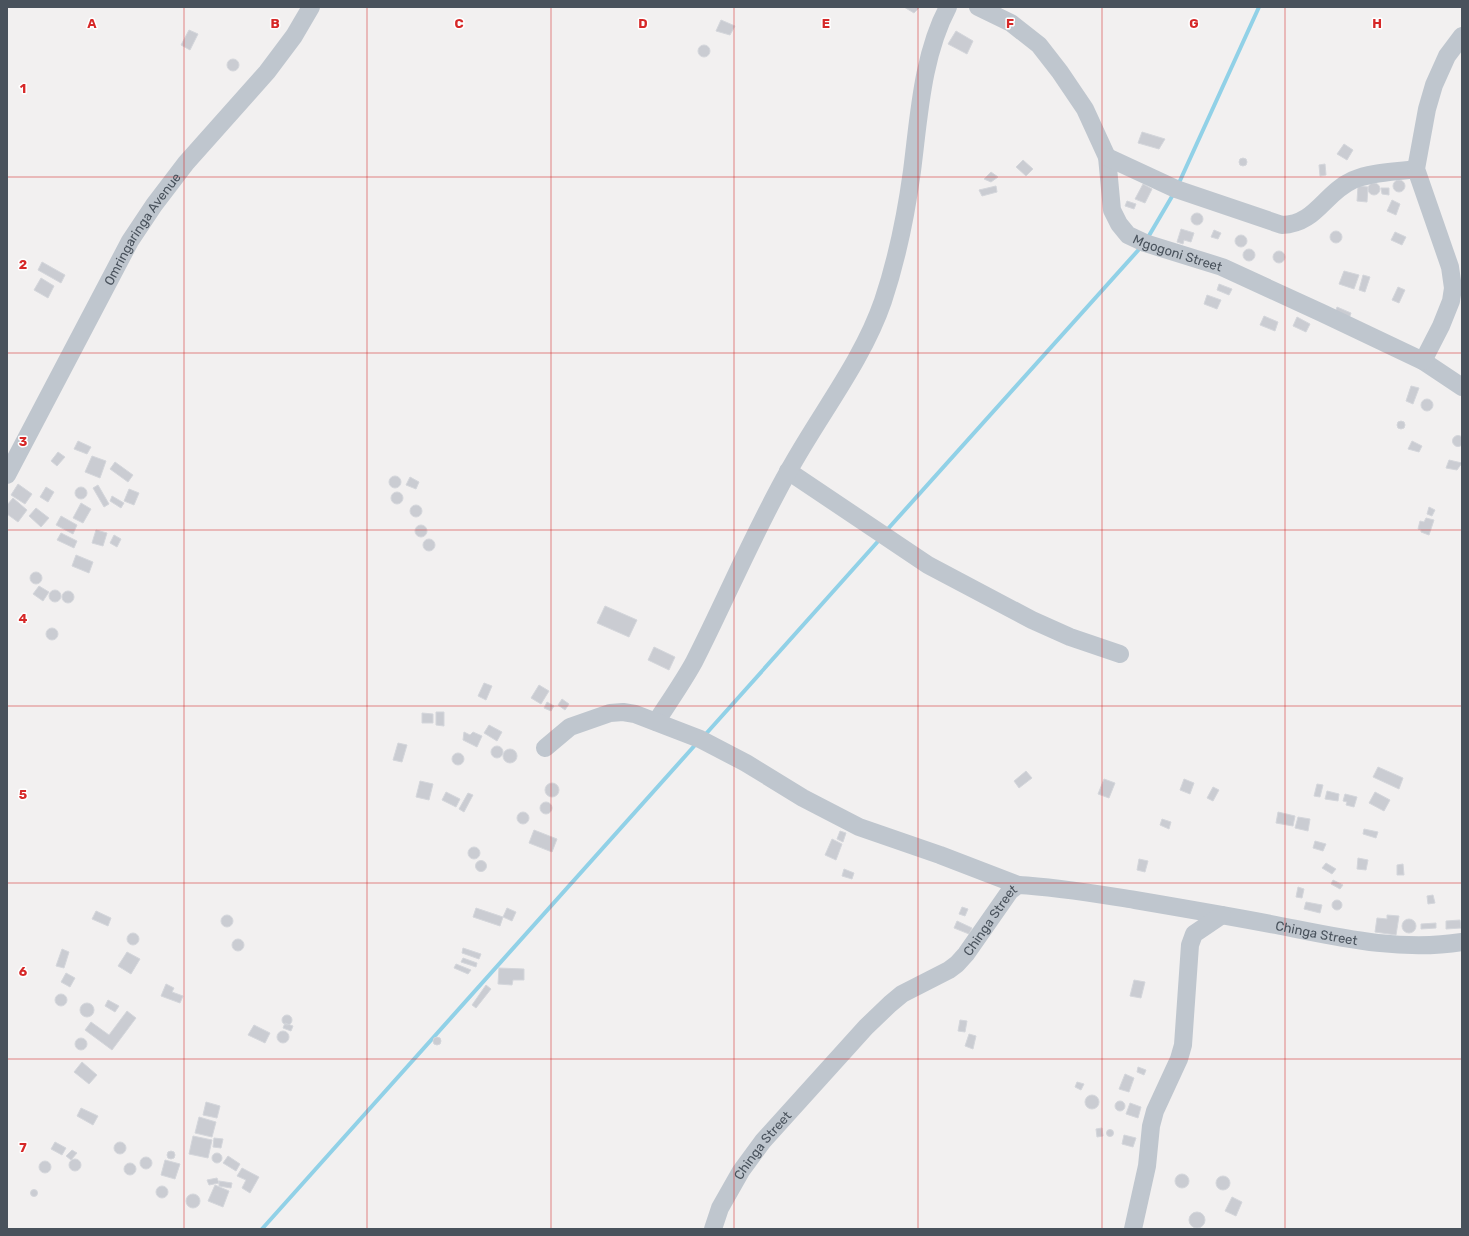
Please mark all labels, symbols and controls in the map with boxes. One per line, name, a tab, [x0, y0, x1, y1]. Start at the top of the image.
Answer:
text: A	[87, 16, 97, 31]
text: B	[270, 16, 280, 31]
text: C	[454, 16, 464, 31]
text: D	[638, 16, 648, 31]
text: E	[822, 16, 830, 31]
text: F	[1006, 16, 1014, 31]
text: G	[1189, 16, 1199, 31]
text: H	[1372, 16, 1382, 31]
text: 1	[20, 81, 26, 96]
street label: Omringaringa Avenue	[101, 170, 183, 288]
street label: Mgogoni Street	[1131, 231, 1224, 274]
text: 2	[19, 257, 27, 272]
text: 3	[19, 434, 28, 449]
text: 4	[19, 611, 28, 626]
text: 5	[19, 787, 27, 802]
street label: Chinga Street	[960, 881, 1020, 959]
street label: Chinga Street	[1274, 918, 1359, 948]
text: 6	[19, 964, 28, 979]
street label: Chinga Street	[730, 1108, 794, 1182]
text: 7	[19, 1140, 27, 1155]

